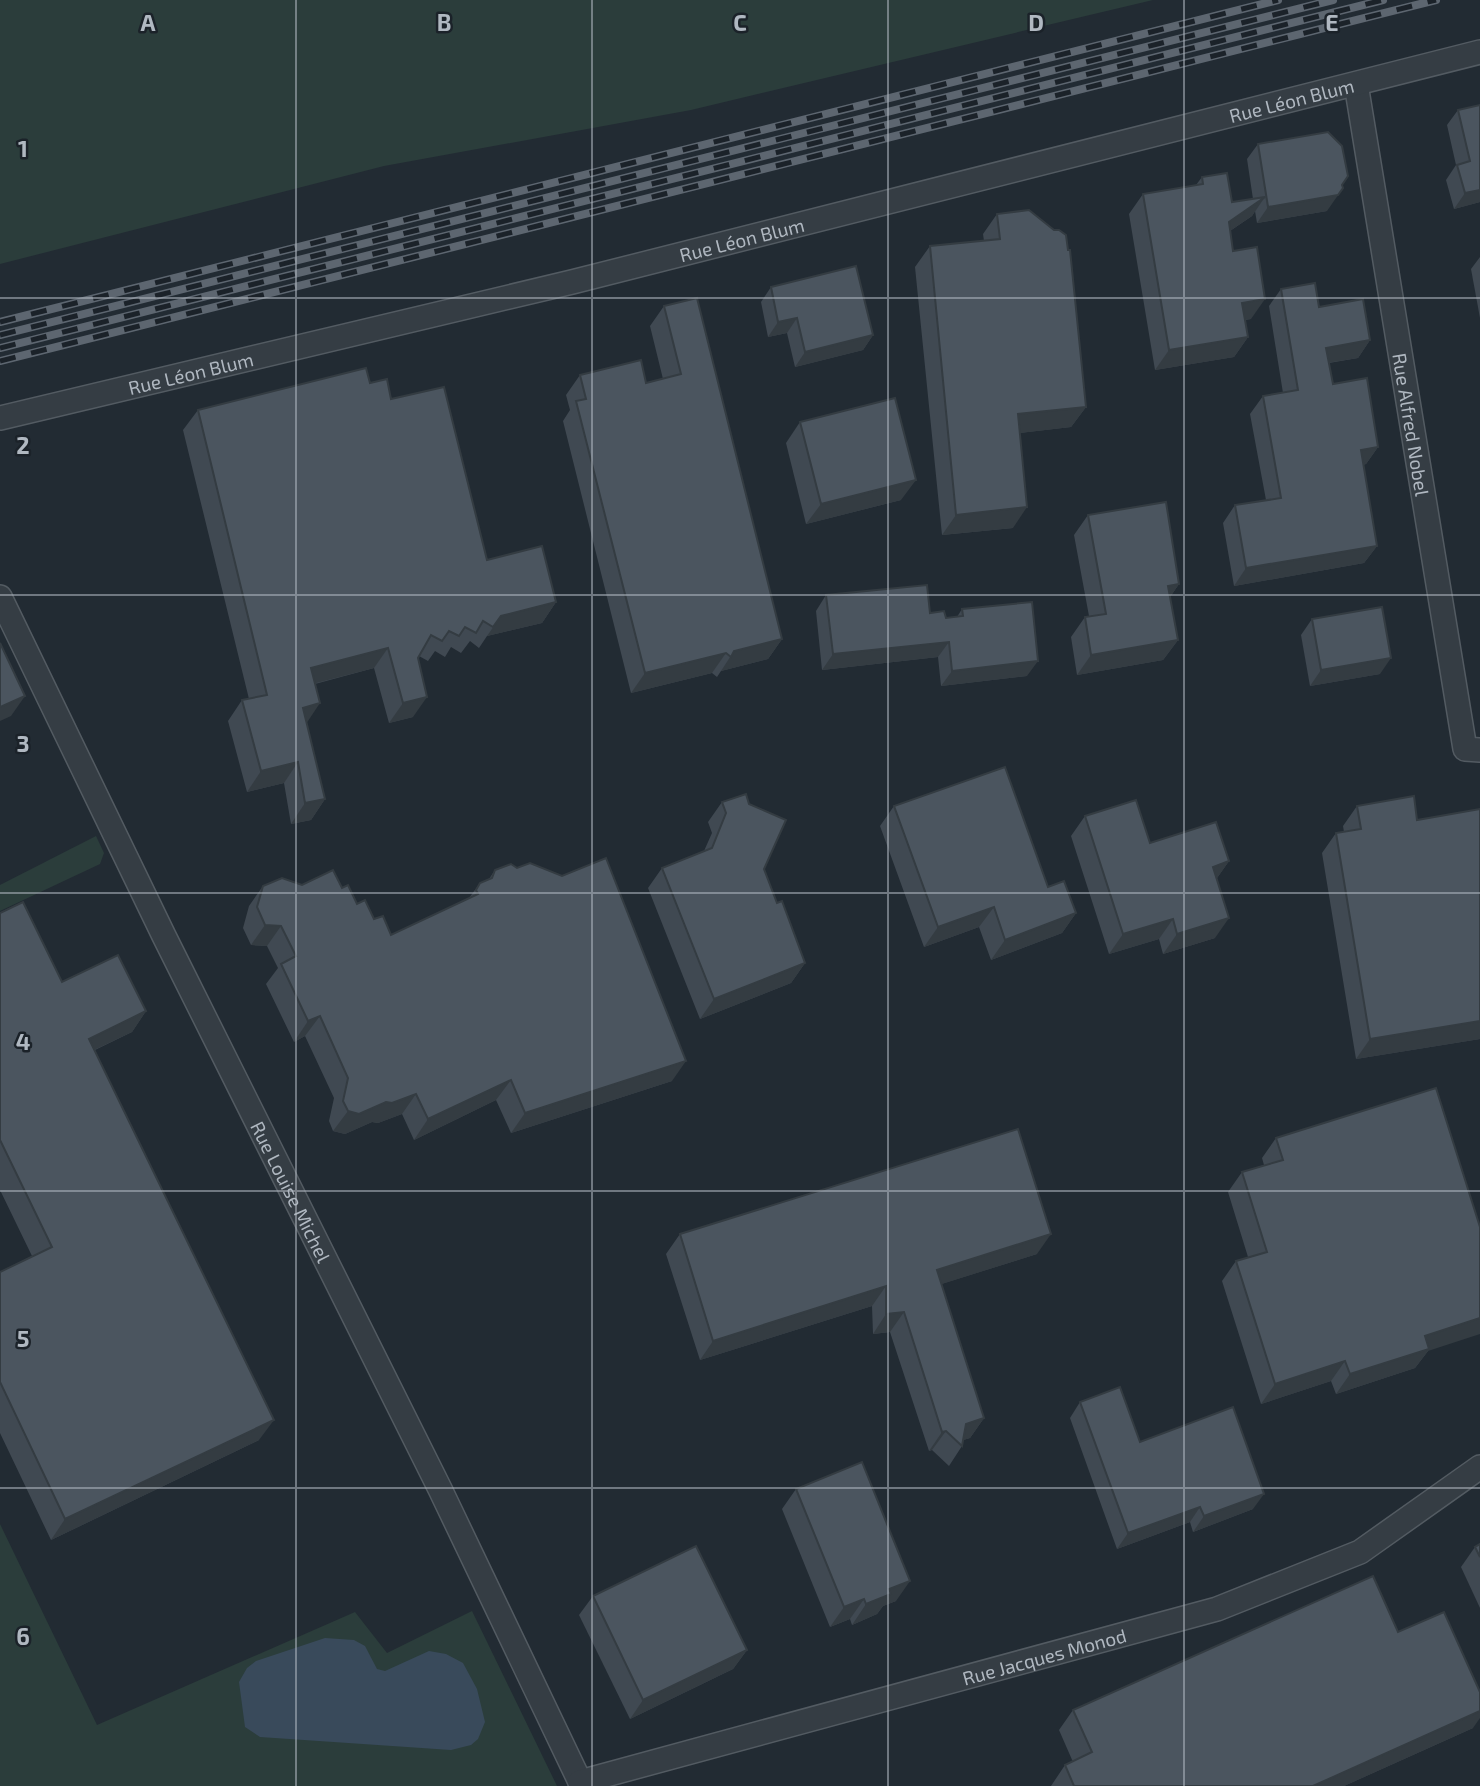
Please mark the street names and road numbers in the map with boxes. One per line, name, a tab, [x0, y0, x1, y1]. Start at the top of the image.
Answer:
street label: Rue Léon Blum	[1226, 73, 1356, 127]
street label: Rue Léon Blum	[677, 212, 807, 266]
street label: Rue Léon Blum	[126, 347, 256, 399]
street label: Rue Alfred Nobel	[1389, 351, 1435, 498]
street label: Rue Louise Michel	[247, 1117, 336, 1266]
street label: Rue Jacques Monod	[960, 1623, 1129, 1689]

